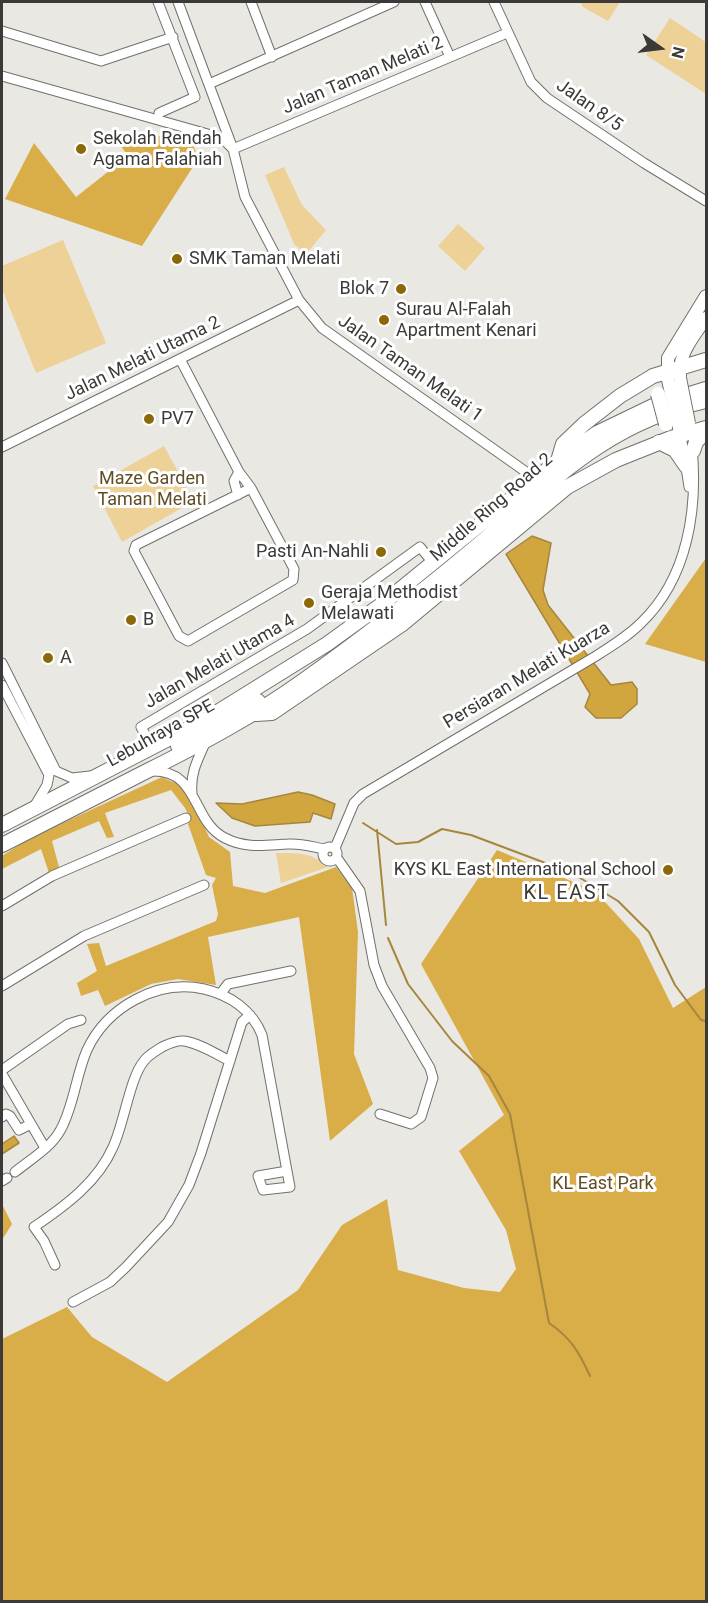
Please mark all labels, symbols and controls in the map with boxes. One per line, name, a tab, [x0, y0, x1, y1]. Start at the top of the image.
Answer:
north arrow	[630, 18, 690, 78]
street label: Jalan Taman Melati 2	[280, 32, 446, 120]
text: N	[667, 45, 689, 60]
street label: Jalan 8/5	[552, 75, 626, 137]
place label: Sekolah Rendah Agama Falahiah	[93, 128, 222, 170]
marker: Sekolah Rendah Agama Falahiah	[74, 142, 88, 156]
place label: SMK Taman Melati	[189, 248, 340, 270]
marker: SMK Taman Melati	[170, 252, 184, 266]
place label: Blok 7	[339, 278, 389, 300]
marker: Blok 7	[394, 282, 408, 296]
place label: Surau Al-Falah Apartment Kenari	[396, 299, 537, 342]
street label: Jalan Taman Melati 1	[333, 311, 487, 427]
street label: Jalan Melati Utama 2	[62, 312, 224, 406]
marker: Surau Al-Falah Apartment Kenari	[377, 313, 391, 327]
place label: PV7	[161, 408, 194, 430]
marker: PV7	[142, 412, 156, 426]
street label: Middle Ring Road 2	[427, 449, 557, 567]
park label: Maze Garden Taman Melati	[97, 468, 207, 510]
place label: Pasti An-Nahli	[256, 541, 369, 563]
marker: Pasti An-Nahli	[374, 545, 388, 559]
place label: Geraja Methodist Melawati	[321, 582, 458, 624]
marker: Geraja Methodist Melawati	[302, 596, 316, 610]
place label: B	[143, 609, 154, 631]
street label: Jalan Melati Utama 4	[141, 610, 299, 714]
marker: B	[124, 613, 138, 627]
street label: Persiaran Melati Kuarza	[440, 618, 614, 734]
place label: A	[60, 647, 72, 669]
marker: A	[41, 651, 55, 665]
street label: Lebuhraya SPE	[104, 696, 218, 772]
place label: KYS KL East International School	[394, 859, 656, 881]
marker: KYS KL East International School	[661, 863, 675, 877]
district label: KL EAST	[523, 882, 611, 906]
park label: KL East Park	[552, 1173, 654, 1195]

